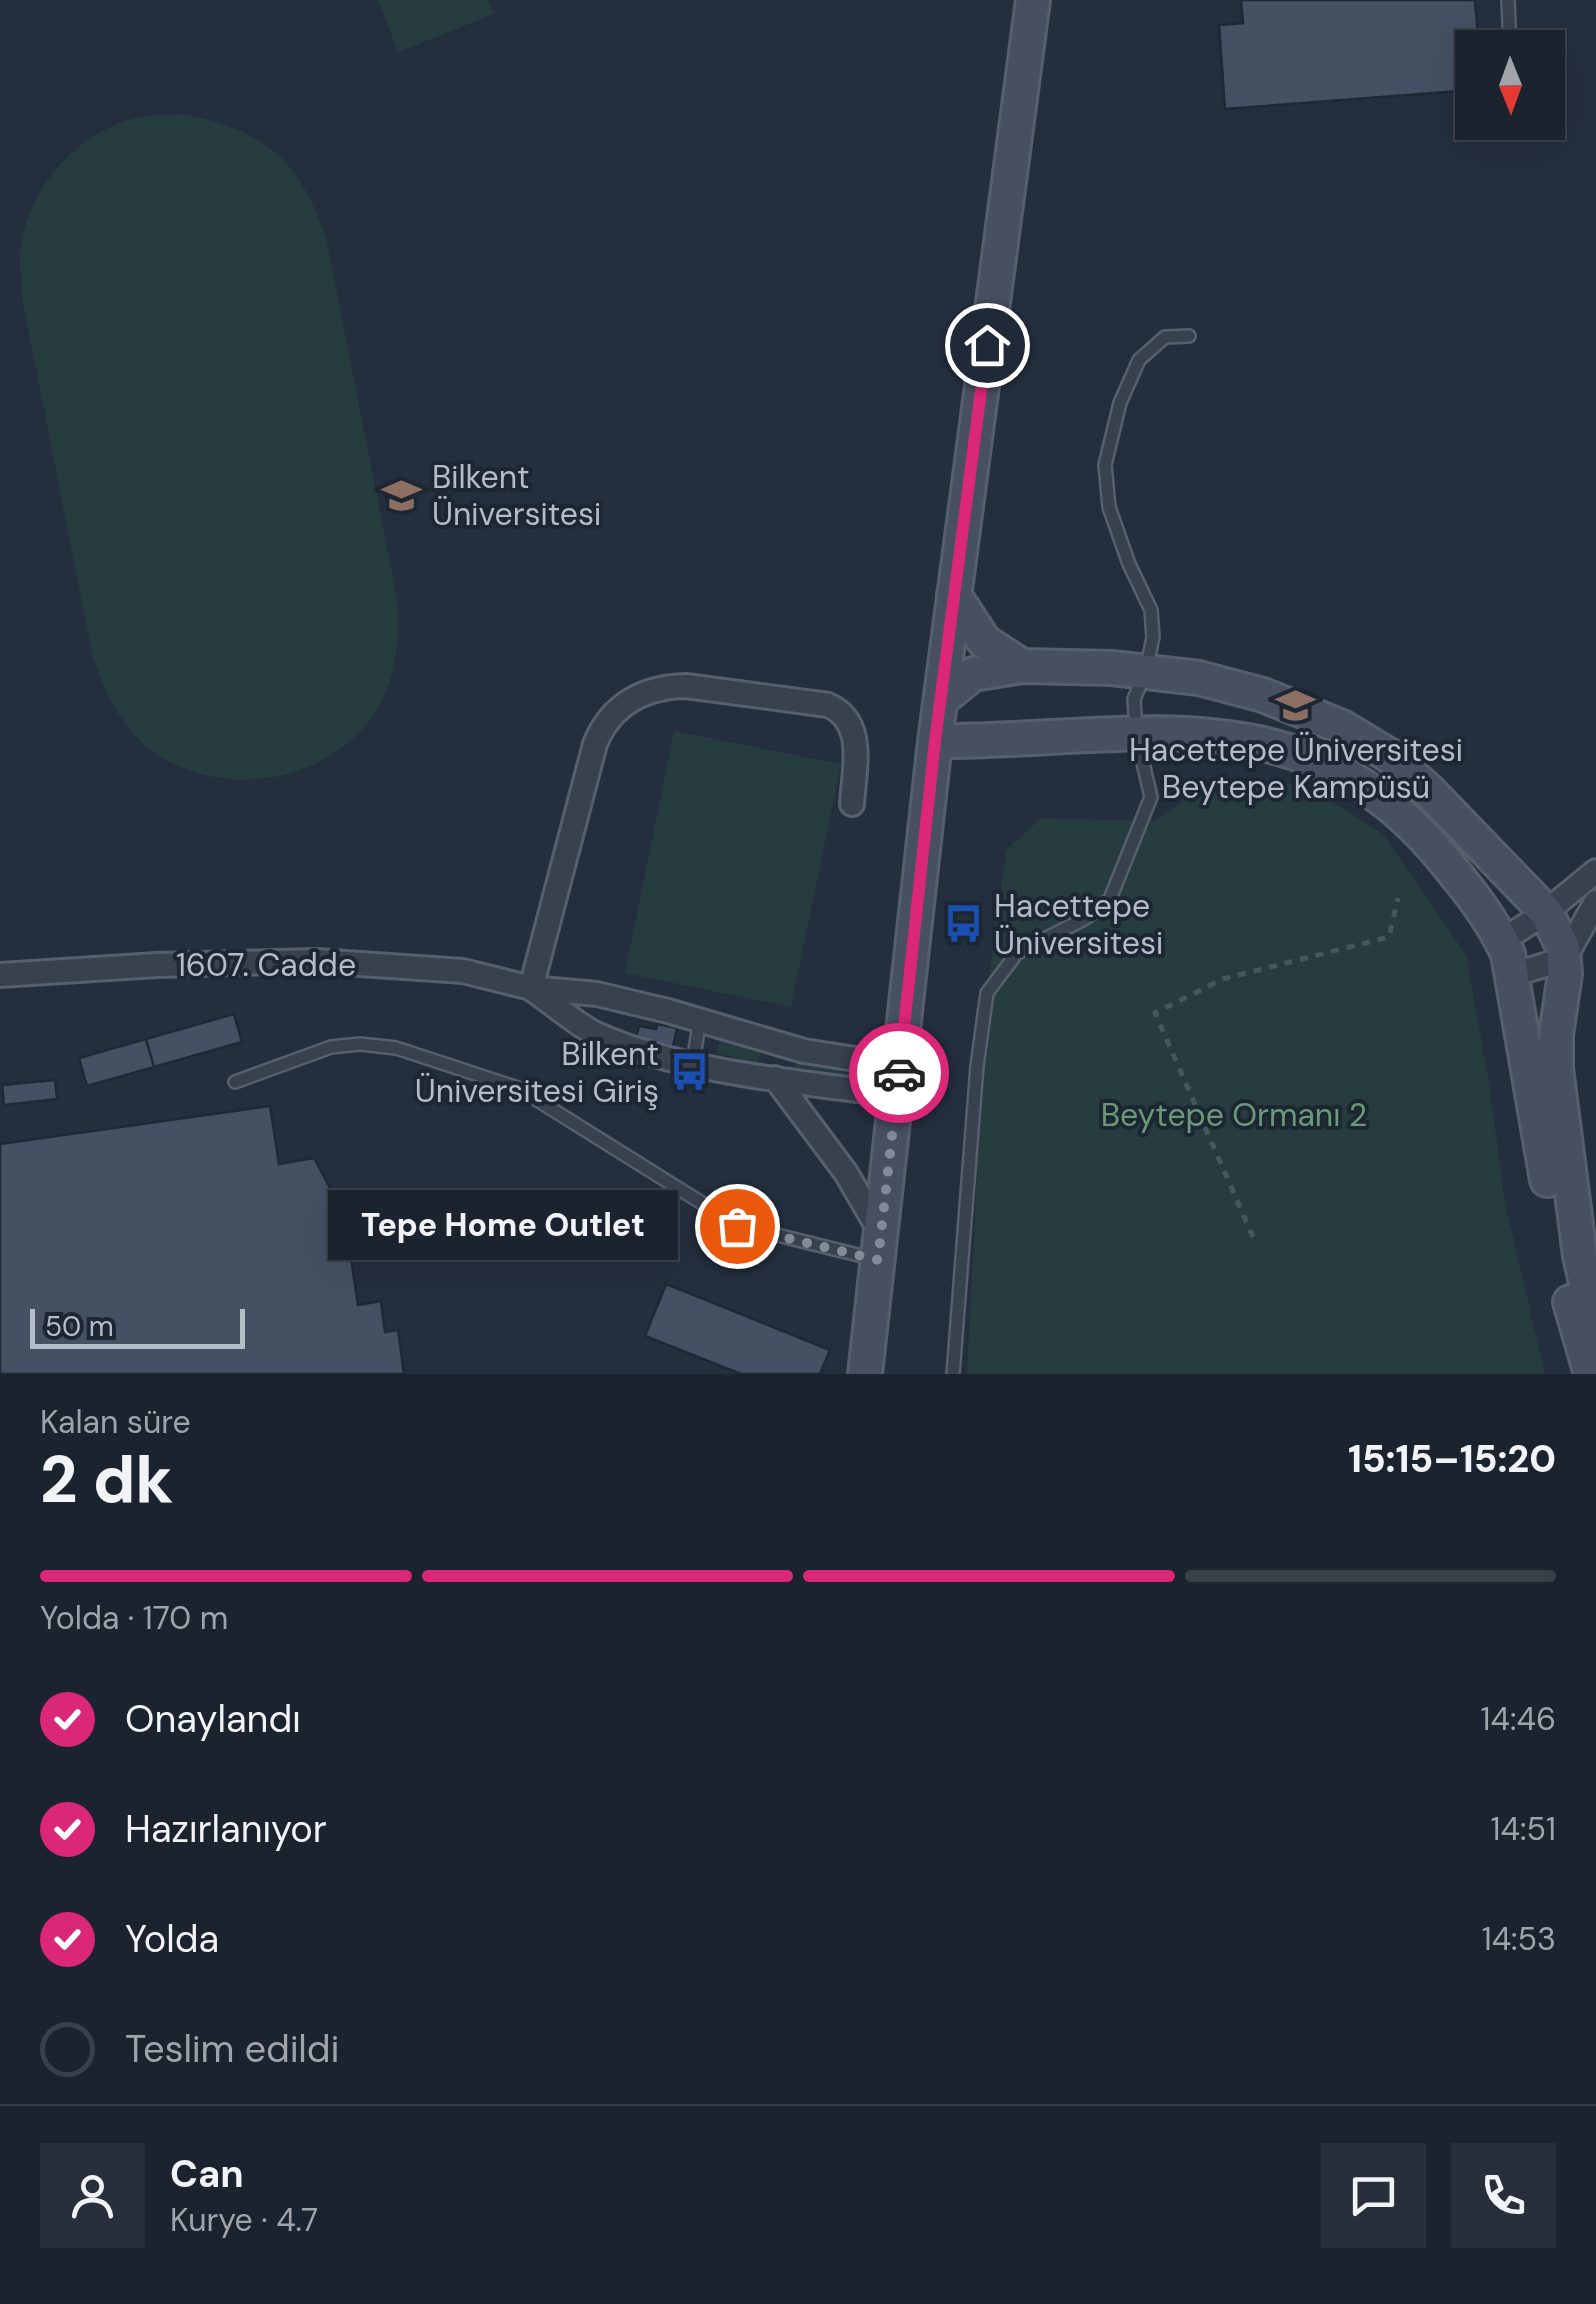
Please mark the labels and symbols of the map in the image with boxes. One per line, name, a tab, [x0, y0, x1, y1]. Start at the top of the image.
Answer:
north arrow	[1455, 30, 1565, 140]
pin	[945, 303, 1030, 388]
place label: Bilkent Üniversitesi	[432, 456, 601, 535]
school or university icon: Bilkent Üniversitesi	[381, 474, 423, 516]
school or university icon: Hacettepe Üniversitesi Beytepe Kampüsü	[1275, 684, 1317, 726]
place label: Hacettepe Üniversitesi Beytepe Kampüsü	[1129, 729, 1463, 808]
place label: Hacettepe Üniversitesi	[994, 885, 1163, 964]
bus stop icon: Hacettepe Üniversitesi	[943, 903, 985, 945]
street label: 1607. Cadde	[176, 944, 356, 986]
courier	[849, 1023, 949, 1123]
place label: Bilkent Üniversitesi Giriş	[415, 1033, 659, 1112]
bus stop icon: Bilkent Üniversitesi Giriş	[668, 1051, 710, 1093]
park label: Beytepe Ormanı 2	[1101, 1094, 1367, 1136]
pin	[695, 1184, 780, 1269]
callout: Tepe Home Outlet	[327, 1191, 677, 1261]
scale bar	[30, 1304, 245, 1348]

